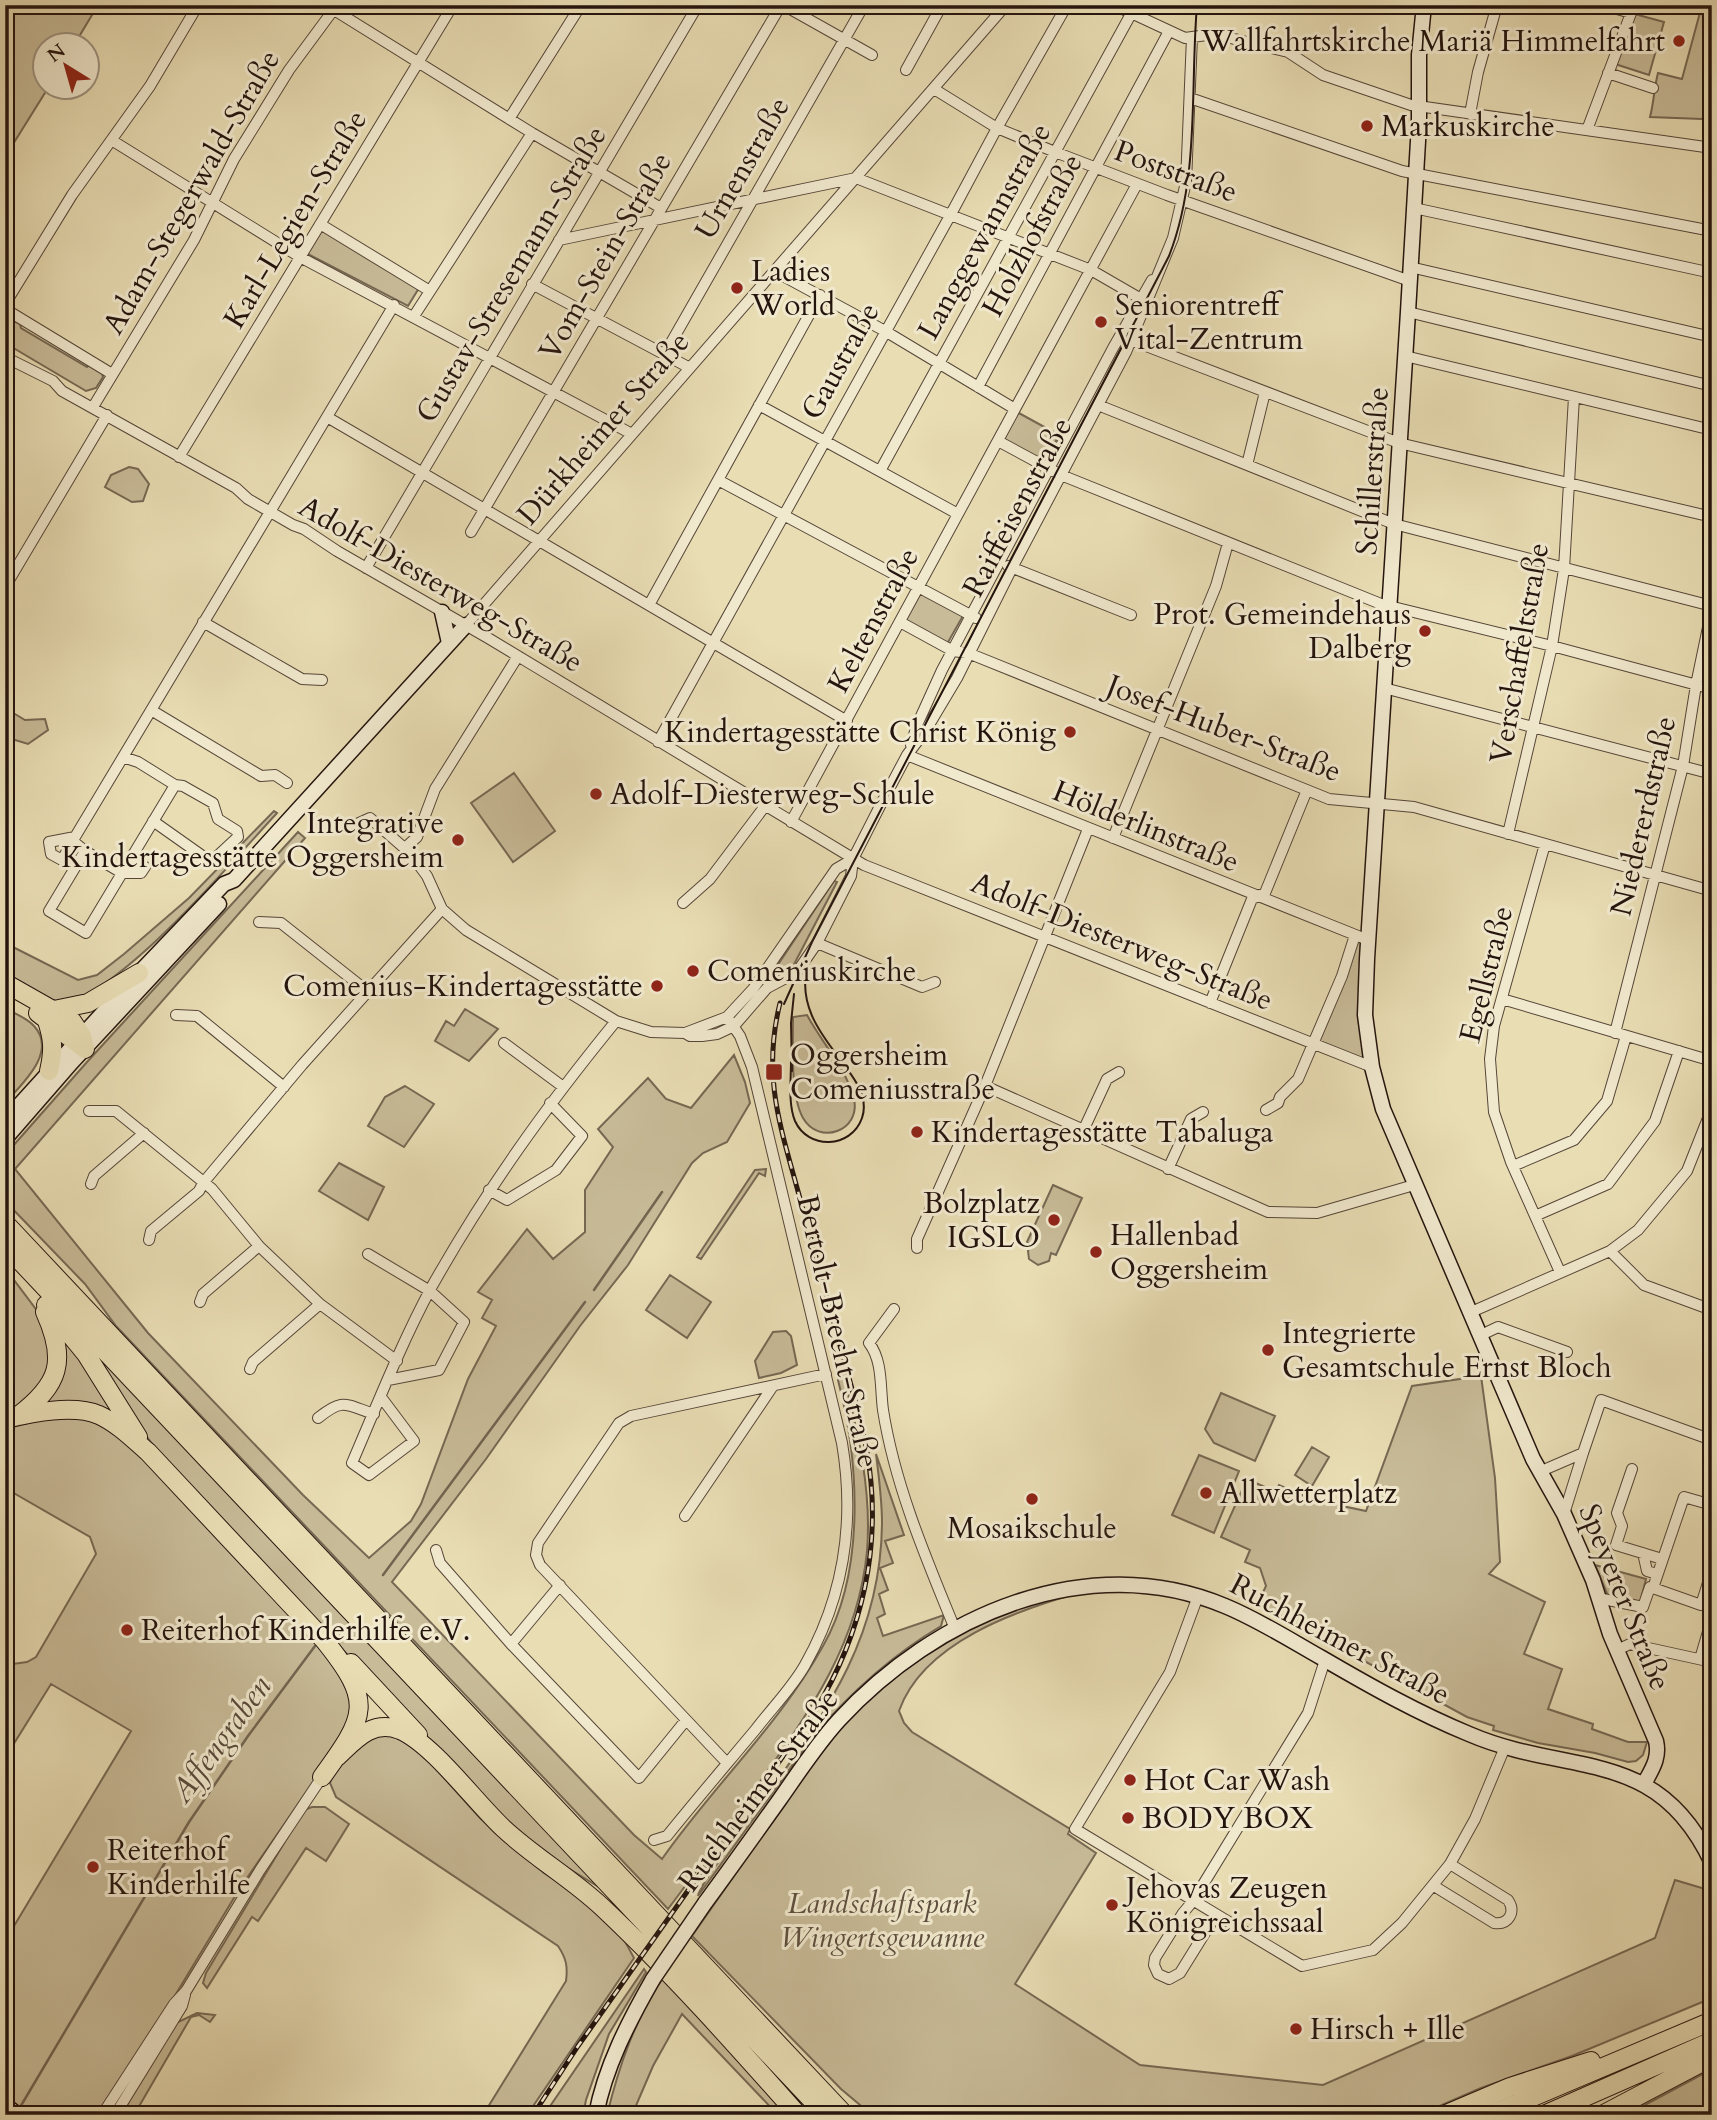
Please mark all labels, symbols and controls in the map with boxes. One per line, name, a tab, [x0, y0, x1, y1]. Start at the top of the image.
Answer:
place label: Wallfahrtskirche Mariä Himmelfahrt	[1200, 21, 1666, 62]
north arrow	[32, 32, 102, 102]
marker: Wallfahrtskirche Mariä Himmelfahrt	[1671, 33, 1687, 49]
text: N	[42, 38, 71, 69]
street label: Adam-Stegerwald-Straße	[93, 42, 290, 342]
street label: Urnenstraße	[685, 90, 800, 247]
street label: Karl-Legien-Straße	[214, 102, 377, 336]
place label: Markuskirche	[1381, 106, 1555, 147]
street label: Langgewannstraße	[908, 116, 1061, 347]
street label: Gustav-Stresemann-Straße	[406, 118, 616, 430]
marker: Markuskirche	[1359, 118, 1375, 134]
street label: Poststraße	[1108, 130, 1243, 213]
street label: Vom-Stein-Straße	[529, 145, 682, 368]
street label: Holzhofstraße	[972, 147, 1093, 324]
place label: Ladies World	[750, 251, 835, 326]
marker: Ladies World	[729, 280, 745, 296]
place label: Seniorentreff Vital-Zentrum	[1115, 285, 1304, 360]
street label: Gaustraße	[791, 295, 889, 427]
marker: Seniorentreff Vital-Zentrum	[1093, 314, 1109, 330]
street label: Dürkheimer Straße	[508, 323, 699, 534]
street label: Schillerstraße	[1346, 386, 1399, 556]
street label: Raiffeisenstraße	[953, 410, 1082, 604]
street label: Adolf-Diesterweg-Straße	[291, 486, 590, 683]
street label: Verschaffeltstraße	[1480, 540, 1559, 767]
street label: Keltenstraße	[818, 541, 929, 700]
place label: Prot. Gemeindehaus Dalberg	[1154, 594, 1411, 669]
marker: Prot. Gemeindehaus Dalberg	[1417, 623, 1433, 639]
street label: Josef-Huber-Straße	[1097, 663, 1347, 792]
place label: Kindertagesstätte Christ König	[664, 712, 1056, 753]
street label: Niedererdstraße	[1601, 712, 1686, 920]
marker: Kindertagesstätte Christ König	[1062, 724, 1078, 740]
street label: Hölderlinstraße	[1047, 770, 1245, 882]
place label: Adolf-Diesterweg-Schule	[610, 774, 935, 815]
marker: Adolf-Diesterweg-Schule	[588, 786, 604, 802]
place label: Integrative Kindertagesstätte Oggersheim	[61, 803, 445, 878]
marker: Integrative Kindertagesstätte Oggersheim	[450, 832, 466, 848]
street label: Adolf-Diesterweg-Straße	[965, 862, 1279, 1021]
street label: Egellstraße	[1450, 902, 1523, 1047]
place label: Comeniuskirche	[707, 951, 916, 992]
marker: Comeniuskirche	[685, 963, 701, 979]
place label: Comenius-Kindertagesstätte	[283, 966, 643, 1007]
marker: Comenius-Kindertagesstätte	[649, 978, 665, 994]
place label: Oggersheim Comeniusstraße	[790, 1035, 995, 1110]
marker: Oggersheim Comeniusstraße	[764, 1062, 784, 1082]
place label: Kindertagesstätte Tabaluga	[931, 1112, 1274, 1153]
marker: Kindertagesstätte Tabaluga	[909, 1124, 925, 1140]
place label: Bolzplatz IGSLO	[923, 1183, 1041, 1258]
street label: Bertolt-Brecht-Straße	[786, 1191, 889, 1472]
marker: Bolzplatz IGSLO	[1046, 1212, 1062, 1228]
place label: Hallenbad Oggersheim	[1110, 1215, 1269, 1290]
marker: Hallenbad Oggersheim	[1088, 1244, 1104, 1260]
place label: Integrierte Gesamtschule Ernst Bloch	[1282, 1313, 1612, 1388]
marker: Integrierte Gesamtschule Ernst Bloch	[1260, 1342, 1276, 1358]
place label: Allwetterplatz	[1220, 1473, 1398, 1514]
marker: Allwetterplatz	[1198, 1485, 1214, 1501]
marker: Mosaikschule	[1024, 1491, 1040, 1507]
street label: Speyerer Straße	[1569, 1498, 1681, 1696]
place label: Mosaikschule	[947, 1508, 1117, 1549]
street label: Ruchheimer Straße	[1222, 1564, 1457, 1715]
place label: Reiterhof Kinderhilfe e.V.	[141, 1610, 470, 1651]
marker: Reiterhof Kinderhilfe e.V.	[119, 1622, 135, 1638]
water label: Affengraben	[159, 1667, 282, 1813]
street label: Ruchheimer Straße	[669, 1681, 848, 1900]
place label: Hot Car Wash	[1144, 1760, 1331, 1801]
marker: Hot Car Wash	[1122, 1772, 1138, 1788]
place label: BODY BOX	[1142, 1798, 1313, 1839]
marker: BODY BOX	[1120, 1810, 1136, 1826]
place label: Reiterhof Kinderhilfe	[107, 1830, 251, 1905]
marker: Reiterhof Kinderhilfe	[85, 1859, 101, 1875]
place label: Jehovas Zeugen Königreichssaal	[1122, 1868, 1328, 1943]
park label: Landschaftspark Wingertsgewanne	[780, 1883, 984, 1958]
marker: Jehovas Zeugen Königreichssaal	[1104, 1897, 1120, 1913]
place label: Hirsch + Ille	[1310, 2009, 1465, 2050]
marker: Hirsch + Ille	[1288, 2021, 1304, 2037]

